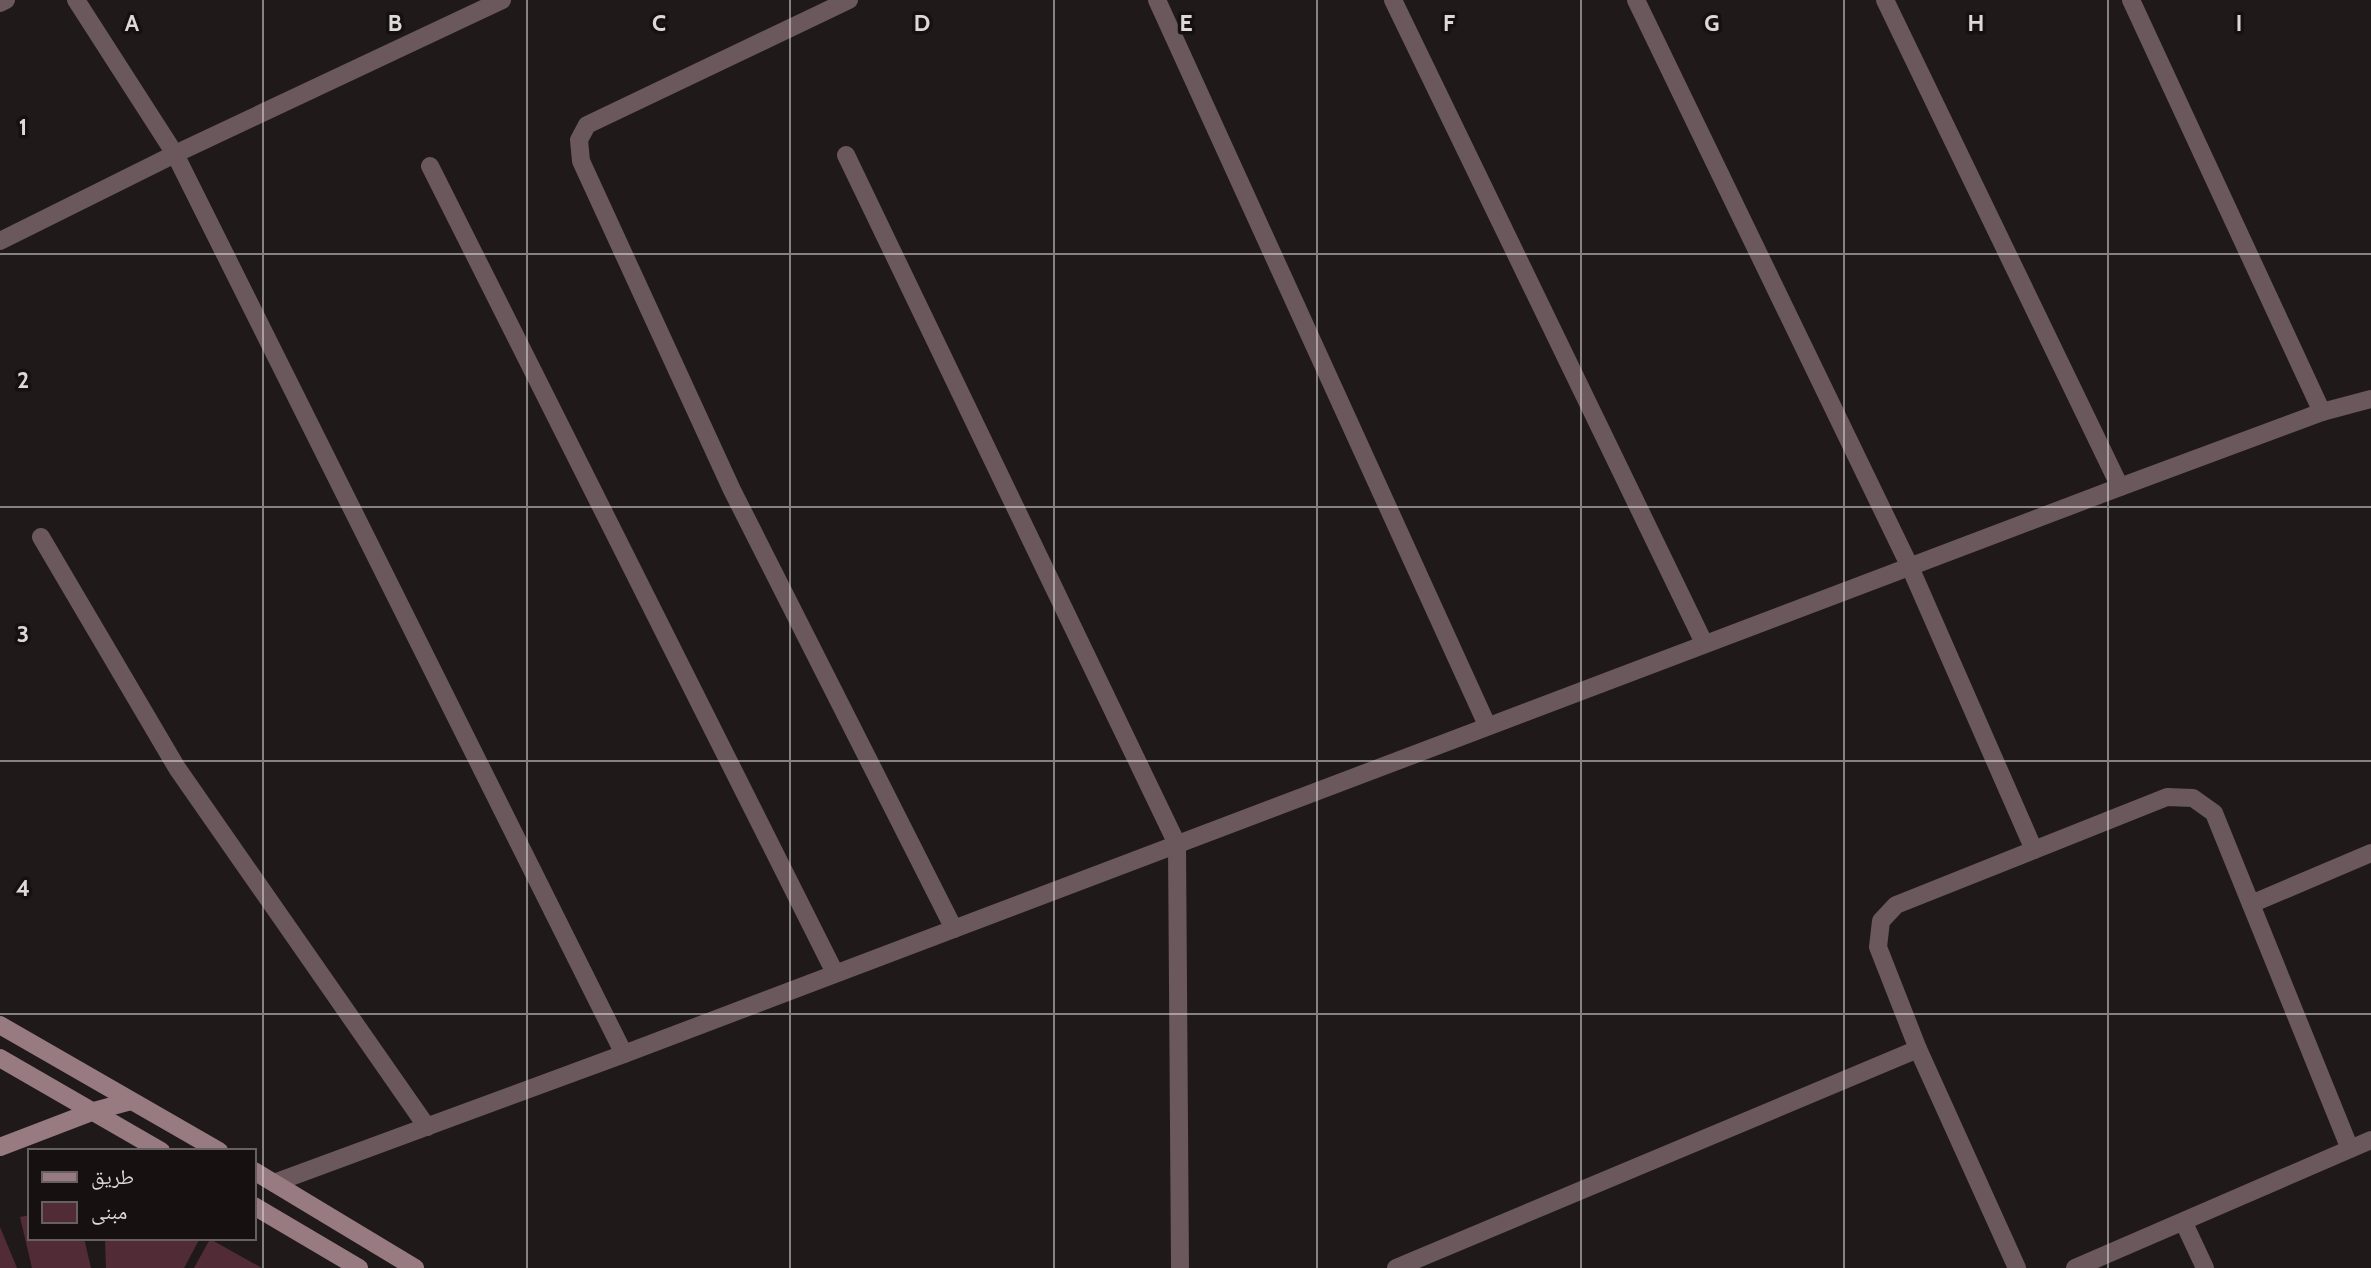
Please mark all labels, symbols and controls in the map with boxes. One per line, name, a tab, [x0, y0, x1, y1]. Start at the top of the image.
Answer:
text: A	[125, 9, 140, 37]
text: B	[388, 9, 402, 37]
text: C	[652, 9, 666, 37]
text: D	[914, 9, 930, 37]
text: E	[1179, 9, 1193, 37]
text: F	[1443, 9, 1455, 37]
text: G	[1704, 9, 1720, 37]
text: H	[1968, 9, 1984, 37]
text: I	[2236, 9, 2242, 37]
text: 1	[19, 113, 27, 141]
text: 2	[17, 366, 29, 394]
text: 3	[17, 620, 29, 648]
text: 4	[16, 874, 30, 902]
legend	[28, 1149, 256, 1240]
text: طريق	[91, 1164, 134, 1190]
text: مبنى	[91, 1199, 127, 1225]

